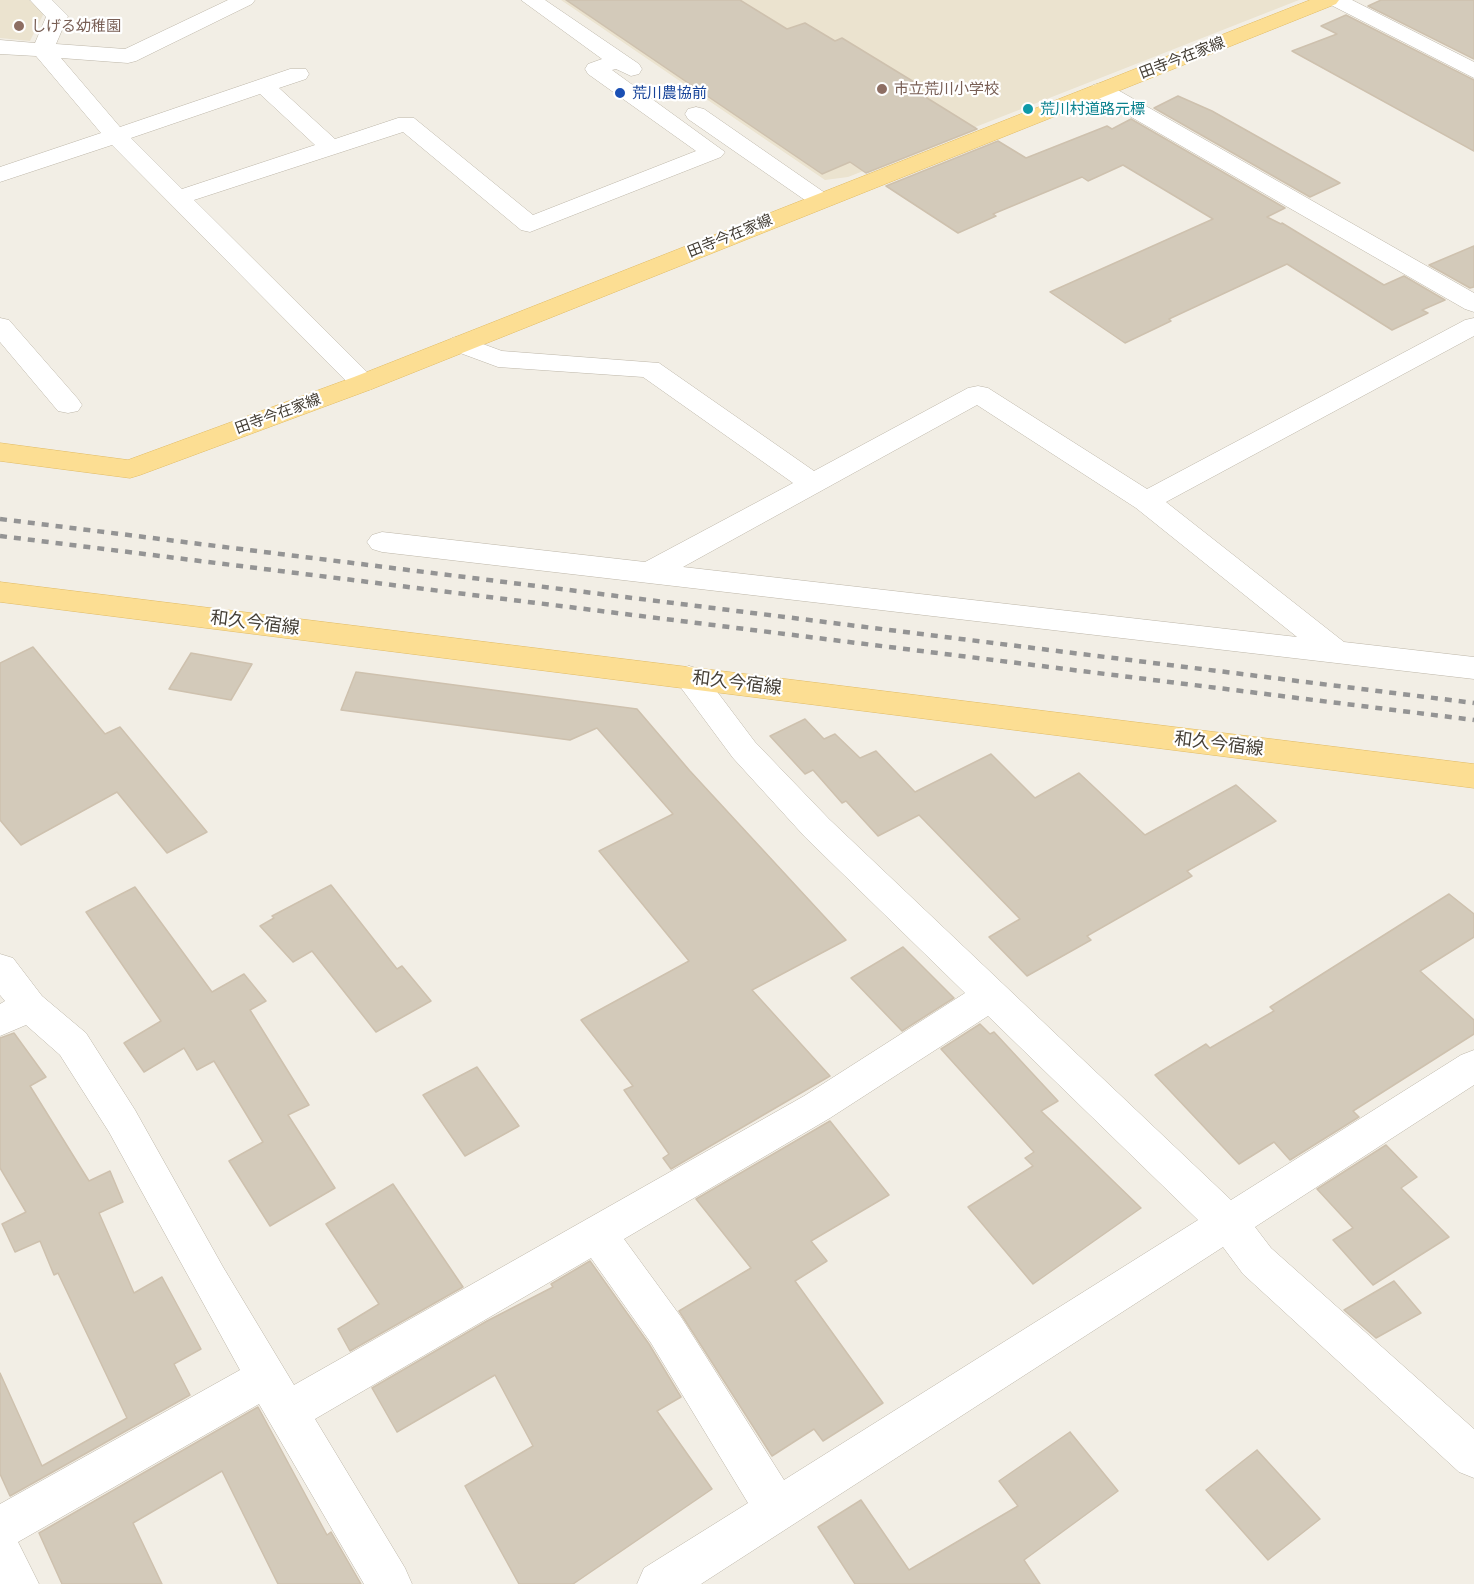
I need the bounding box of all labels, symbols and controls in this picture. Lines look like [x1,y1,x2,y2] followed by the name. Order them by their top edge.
[31,17,121,35] place label: しげる幼稚園
[12,19,26,33] marker: しげる幼稚園
[1137,33,1227,83] street label: 田寺今在家線
[894,80,999,98] place label: 市立荒川小学校
[875,82,889,96] marker: 市立荒川小学校
[632,84,707,102] place label: 荒川農協前
[613,86,627,100] marker: 荒川農協前
[1040,100,1145,118] place label: 荒川村道路元標
[1021,102,1035,116] marker: 荒川村道路元標
[685,211,775,261] street label: 田寺今在家線
[233,390,323,438] street label: 田寺今在家線
[209,607,301,639] street label: 和久今宿線
[691,667,783,699] street label: 和久今宿線
[1173,728,1265,760] street label: 和久今宿線

